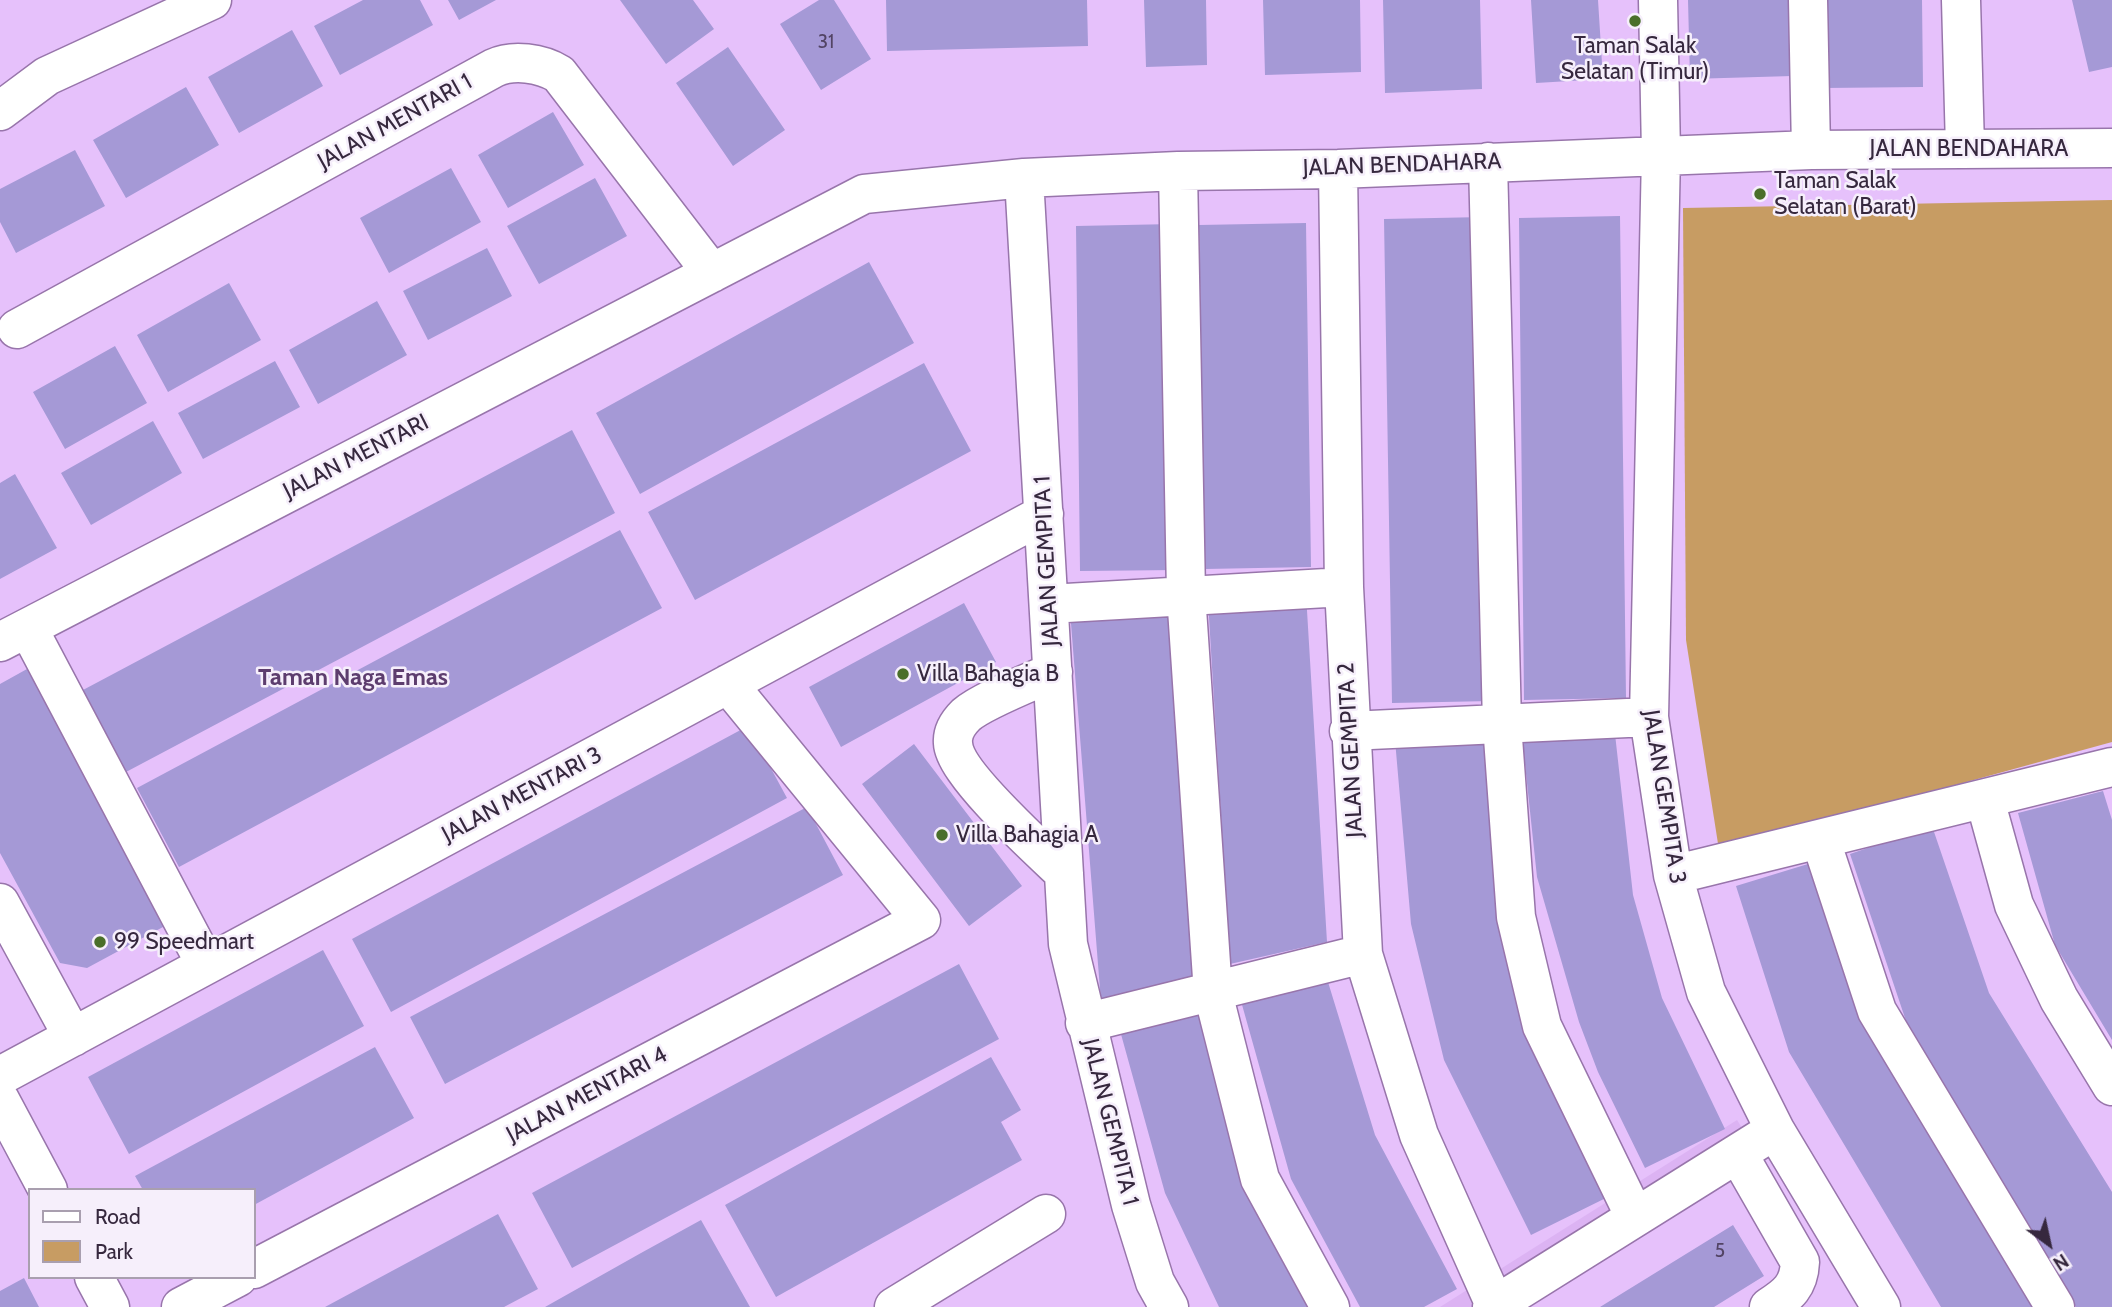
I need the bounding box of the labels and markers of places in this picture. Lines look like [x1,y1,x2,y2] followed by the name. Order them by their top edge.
[1627,13,1643,29] marker: Taman Salak Selatan (Timur)
[1561,32,1709,86] place label: Taman Salak Selatan (Timur)
[1774,167,1917,221] place label: Taman Salak Selatan (Barat)
[1752,186,1768,202] marker: Taman Salak Selatan (Barat)
[917,660,1059,688] place label: Villa Bahagia B
[895,666,911,682] marker: Villa Bahagia B
[956,821,1098,849] place label: Villa Bahagia A
[934,827,950,843] marker: Villa Bahagia A
[114,928,254,956] place label: 99 Speedmart
[92,934,108,950] marker: 99 Speedmart

